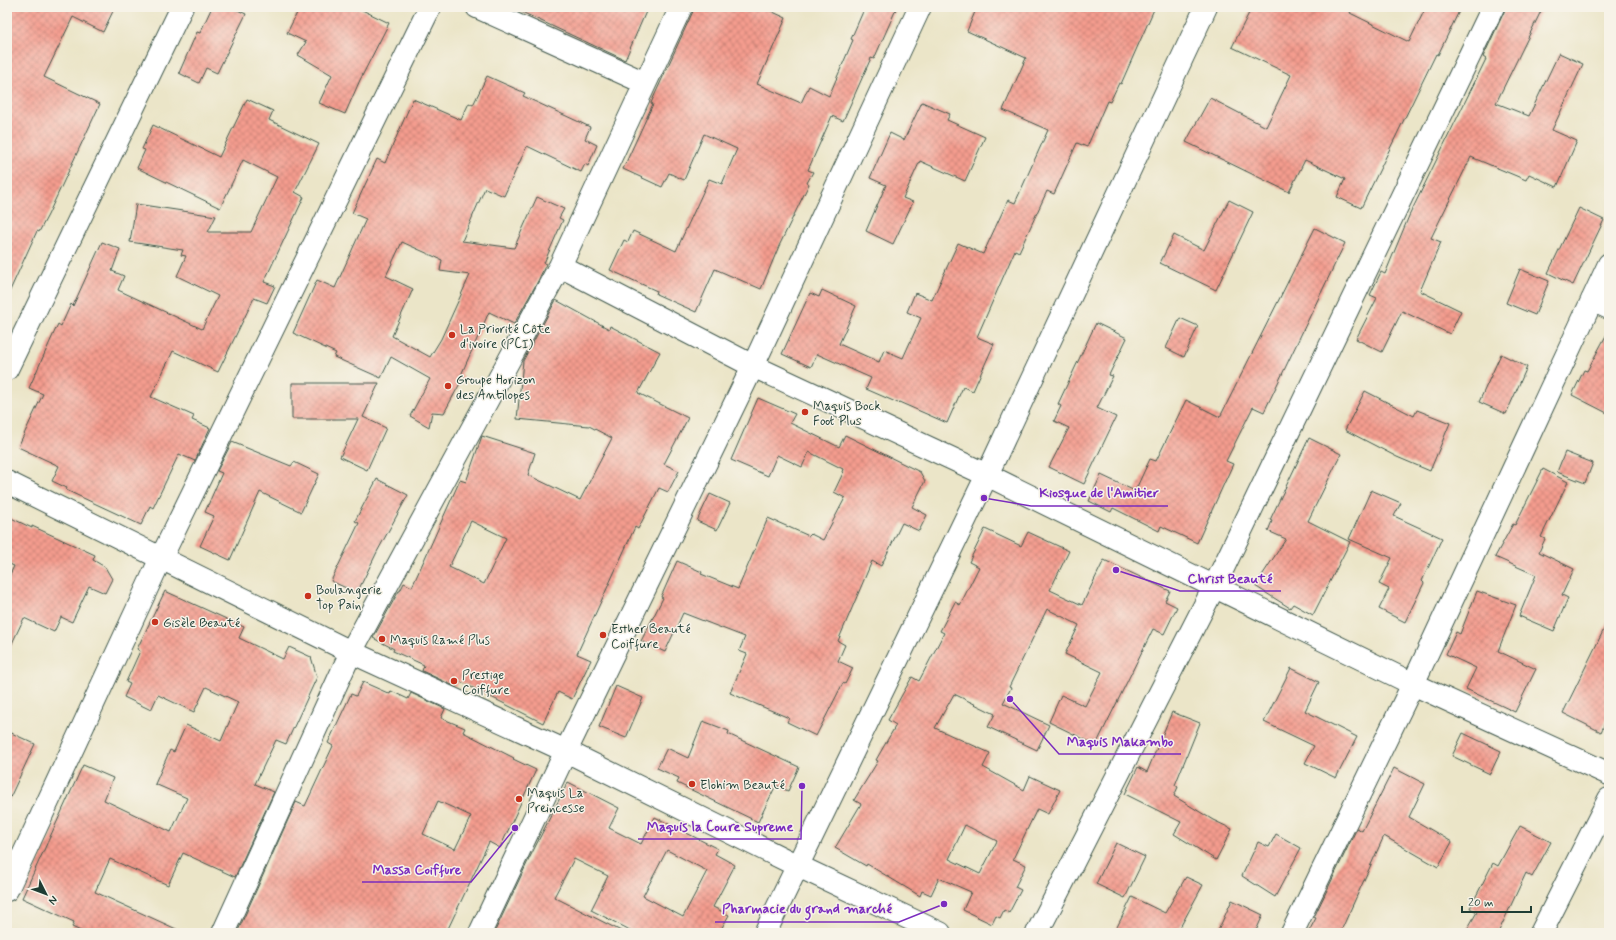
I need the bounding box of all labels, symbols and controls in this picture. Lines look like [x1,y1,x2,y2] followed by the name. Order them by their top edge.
[460,321,551,353] place label: La Priorité Côte d'ivoire (PCI)
[447,330,457,340] marker: La Priorité Côte d'ivoire (PCI)
[456,372,536,404] place label: Groupe Horizon des Antilopes
[443,381,453,391] marker: Groupe Horizon des Antilopes
[813,398,881,430] place label: Maquis Bock Foot Plus
[800,407,810,417] marker: Maquis Bock Foot Plus
[1031,480,1168,506] callout: Kiosque de l'Amitier
[1039,484,1159,502] text: Kiosque de l'Amitier
[1180,565,1281,591] callout: Christ Beauté
[1187,570,1273,588] text: Christ Beauté
[316,582,382,614] place label: Boulangerie Top Pain
[303,591,313,601] marker: Boulangerie Top Pain
[163,615,240,632] place label: Gisèle Beauté
[150,617,160,627] marker: Gisèle Beauté
[611,621,691,653] place label: Esther Beauté Coiffure
[598,630,608,640] marker: Esther Beauté Coiffure
[390,632,490,649] place label: Maquis Ramé Plus
[377,634,387,644] marker: Maquis Ramé Plus
[462,667,510,699] place label: Prestige Coiffure
[449,676,459,686] marker: Prestige Coiffure
[1059,728,1181,754] callout: Maquis Makambo
[1067,733,1174,751] text: Maquis Makambo
[700,777,785,794] place label: Elohim Beauté
[687,779,697,789] marker: Elohim Beauté
[527,785,585,817] place label: Maquis La Preincesse
[514,794,524,804] marker: Maquis La Preincesse
[638,813,801,839] callout: Maquis la Coure Supreme
[647,818,793,836] text: Maquis la Coure Supreme
[362,856,471,882] callout: Massa Coiffure
[373,861,462,879] text: Massa Coiffure
[26,874,66,914] north arrow
[1462,888,1531,914] scale bar
[45,893,60,907] text: N
[1468,895,1494,911] text: 20 m
[715,896,899,922] callout: Pharmacie du grand marché
[722,900,893,921] text: Pharmacie du grand marché

